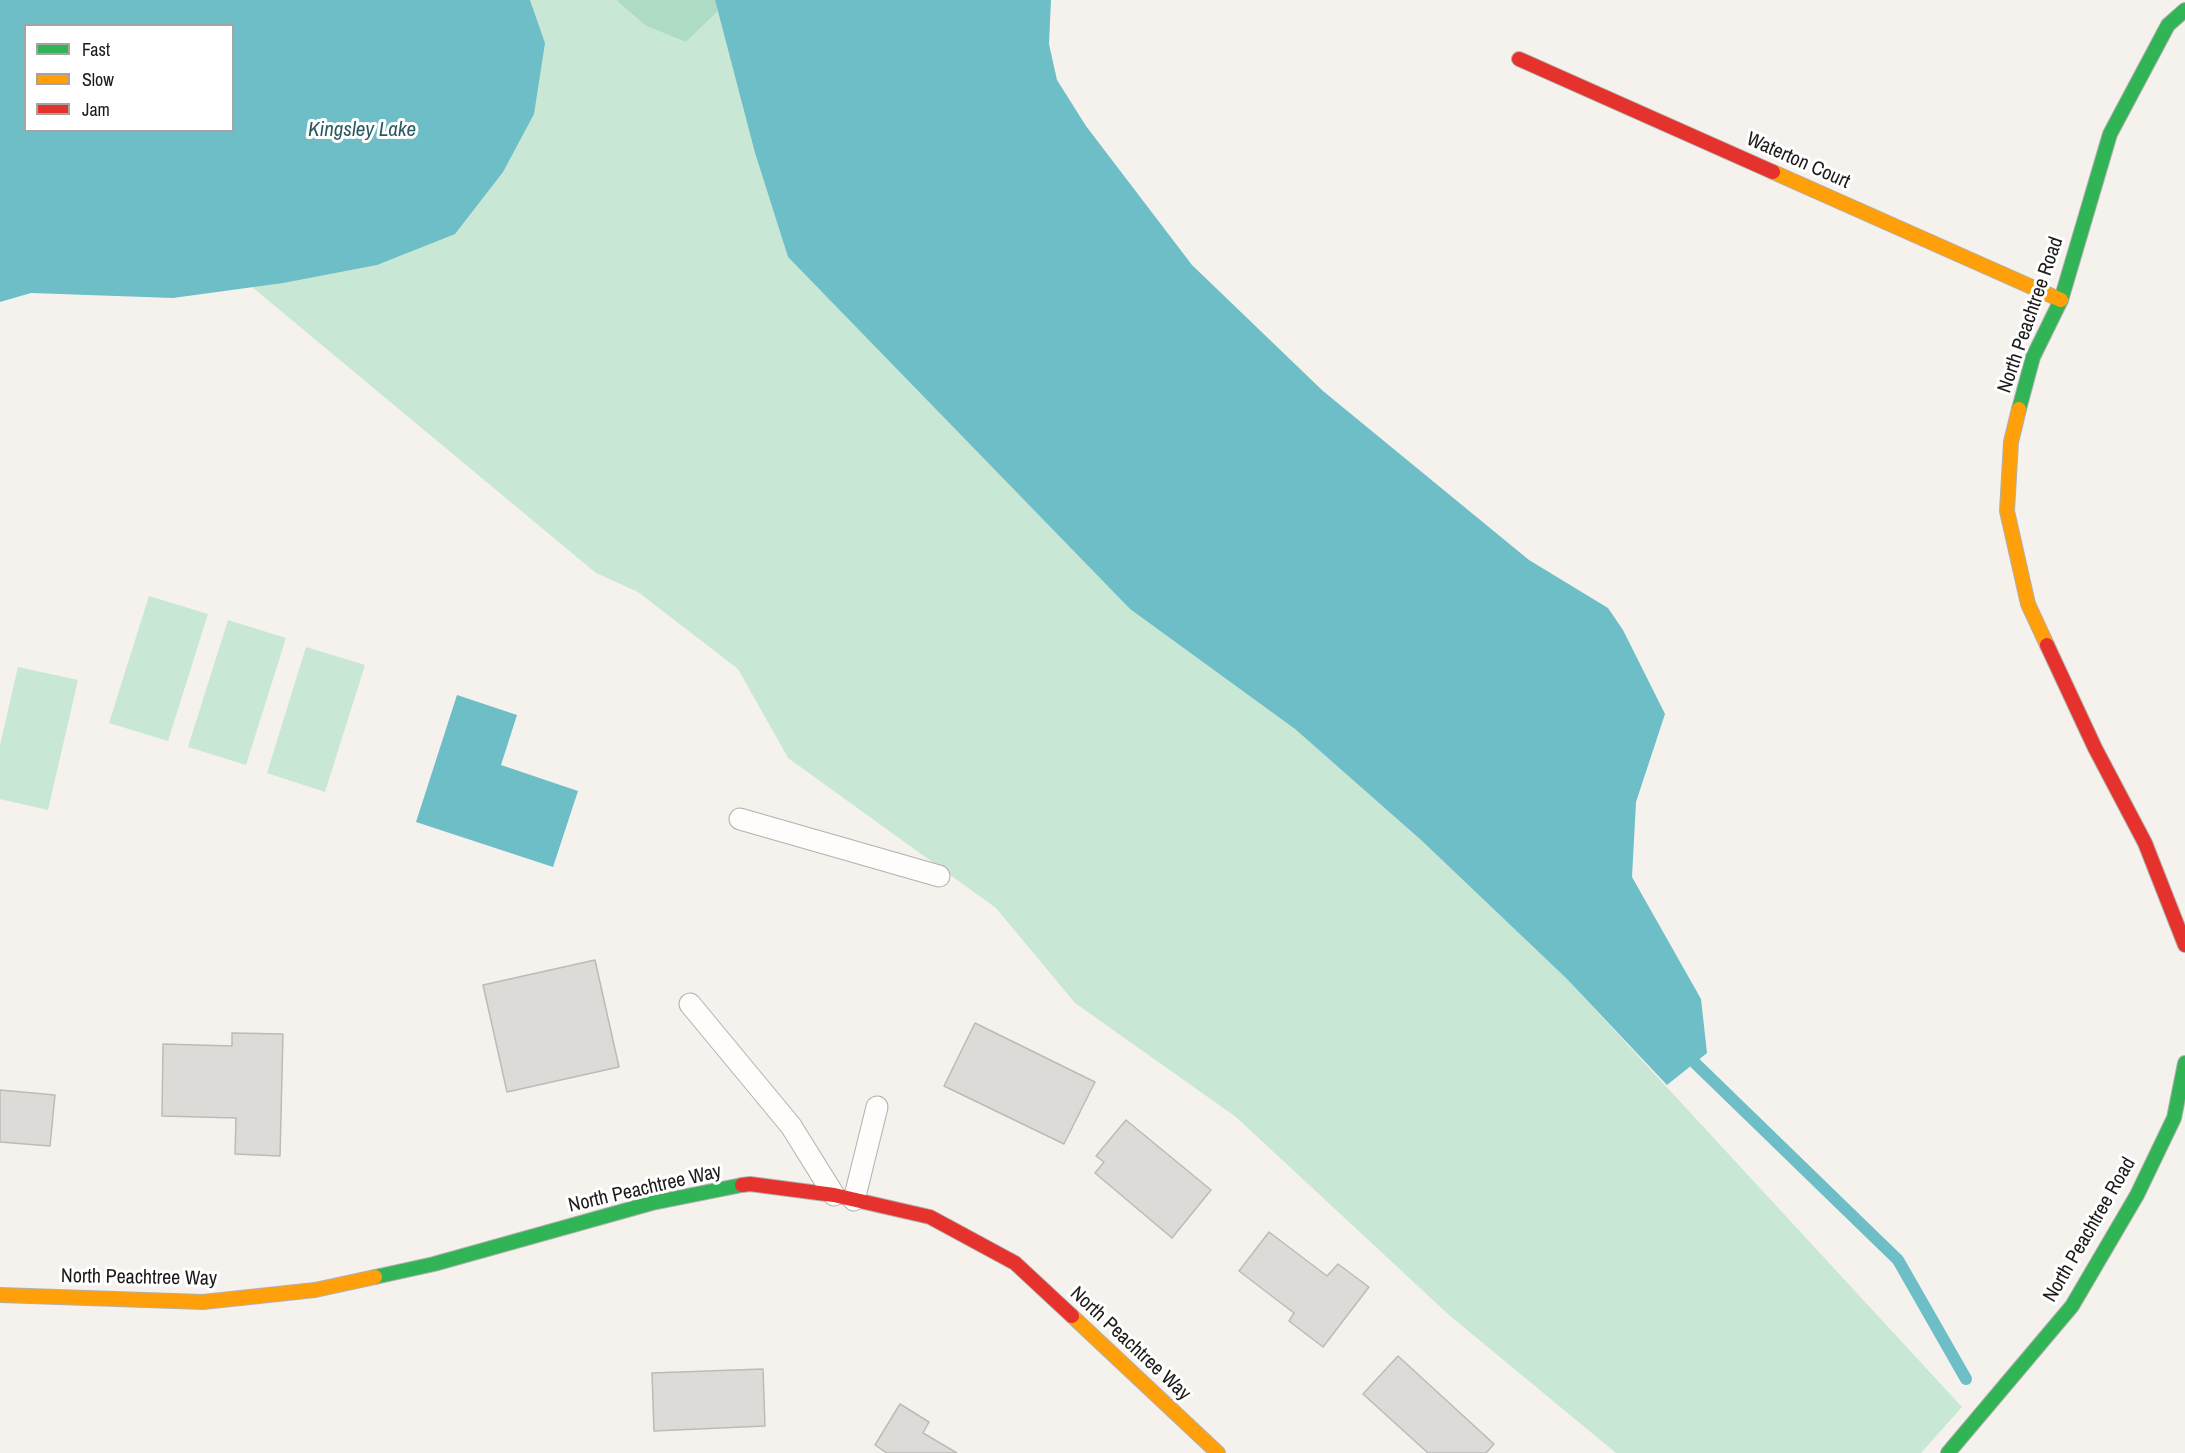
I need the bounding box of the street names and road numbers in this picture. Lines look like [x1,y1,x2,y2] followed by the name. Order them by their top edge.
[1743,128,1853,194] street label: Waterton Court
[1993,234,2069,396] street label: North Peachtree Road
[2039,1153,2141,1307] street label: North Peachtree Road
[566,1160,724,1218] street label: North Peachtree Way
[61,1265,217,1291] street label: North Peachtree Way
[1065,1282,1195,1406] street label: North Peachtree Way

